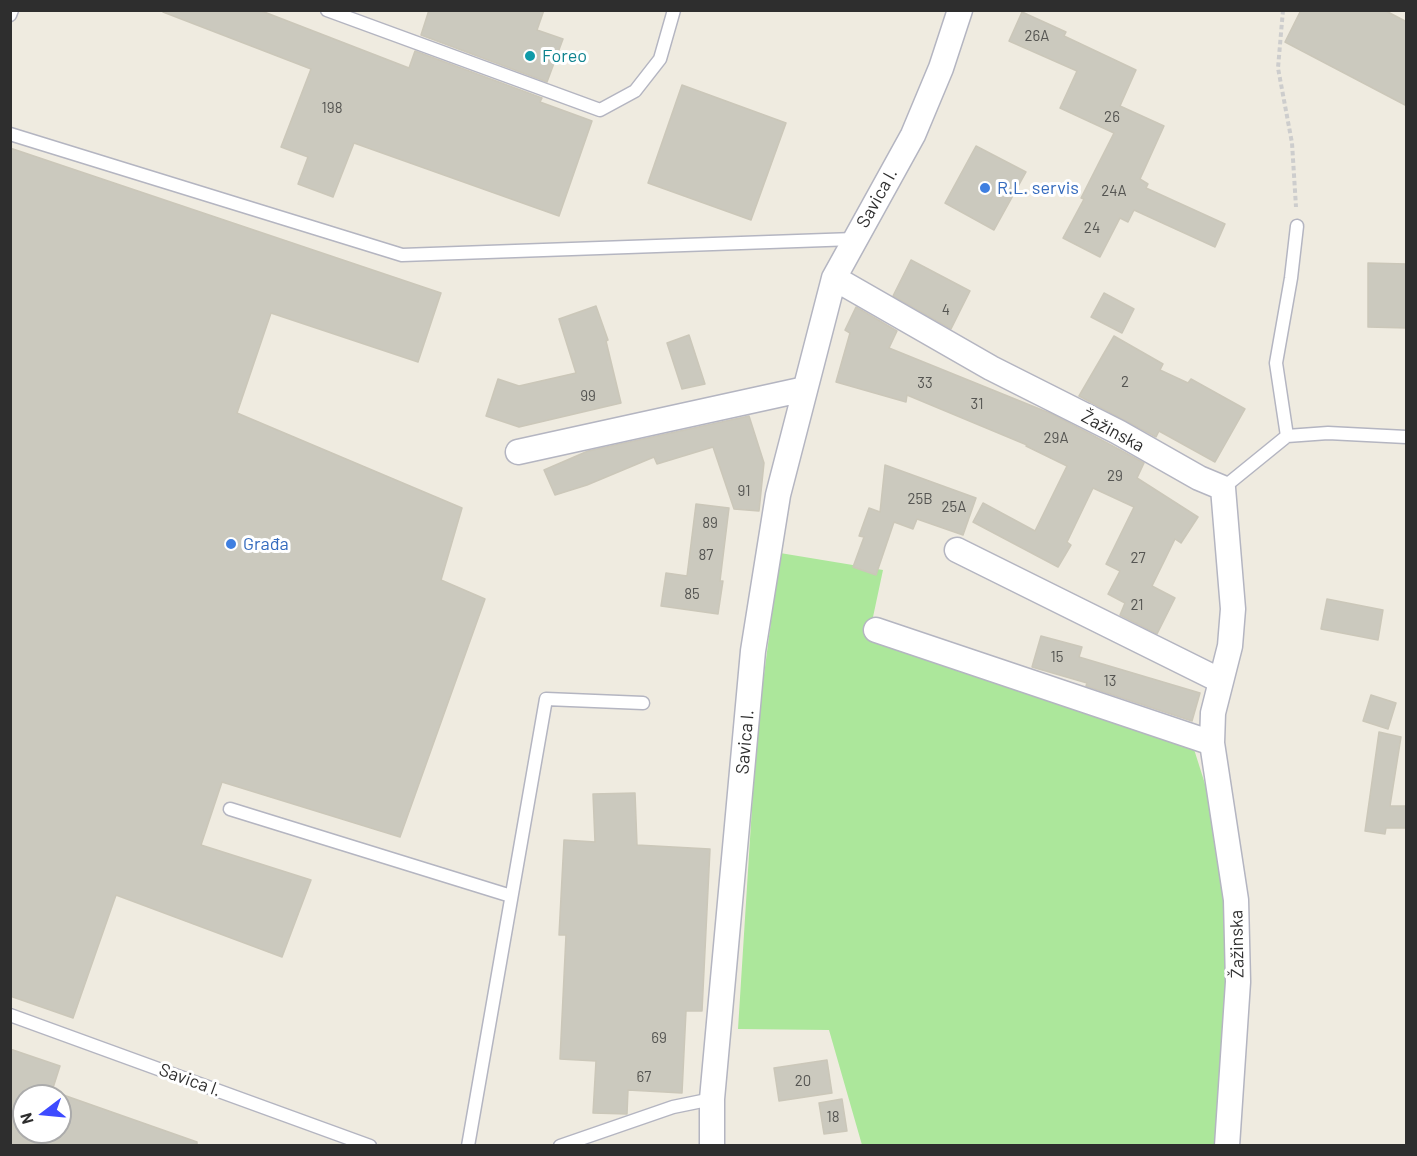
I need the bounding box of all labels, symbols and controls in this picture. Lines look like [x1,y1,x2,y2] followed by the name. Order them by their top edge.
[1025,27,1049,45] house number: 26A
[542,45,587,67] place label: Foreo
[523,49,537,63] marker: Foreo
[322,99,342,117] house number: 198
[1104,108,1120,126] house number: 26
[852,165,902,231] street label: Savica I.
[997,177,1079,199] place label: R.L. servis
[978,181,992,195] marker: R.L. servis
[1101,182,1127,200] house number: 24A
[1084,219,1100,237] house number: 24
[942,301,950,319] house number: 4
[1121,373,1129,391] house number: 2
[917,374,933,392] house number: 33
[580,387,596,405] house number: 99
[971,395,983,413] house number: 31
[1078,405,1148,457] street label: Žažinska
[1044,429,1068,447] house number: 29A
[1107,467,1123,485] house number: 29
[738,482,750,500] house number: 91
[907,490,933,508] house number: 25B
[942,498,966,516] house number: 25A
[702,514,718,532] house number: 89
[243,533,289,555] place label: Građa
[224,537,238,551] marker: Građa
[699,546,713,564] house number: 87
[1130,549,1146,567] house number: 27
[684,585,700,603] house number: 85
[1130,596,1144,614] house number: 21
[1051,648,1063,666] house number: 15
[1104,672,1116,690] house number: 13
[731,709,759,775] street label: Savica I.
[1226,910,1248,978] street label: Žažinska
[651,1029,667,1047] house number: 69
[156,1059,224,1101] street label: Savica I.
[637,1068,651,1086] house number: 67
[795,1072,811,1090] house number: 20
[12,1084,72,1144] north arrow
[826,1108,840,1126] house number: 18
[16,1111,37,1126] text: N

